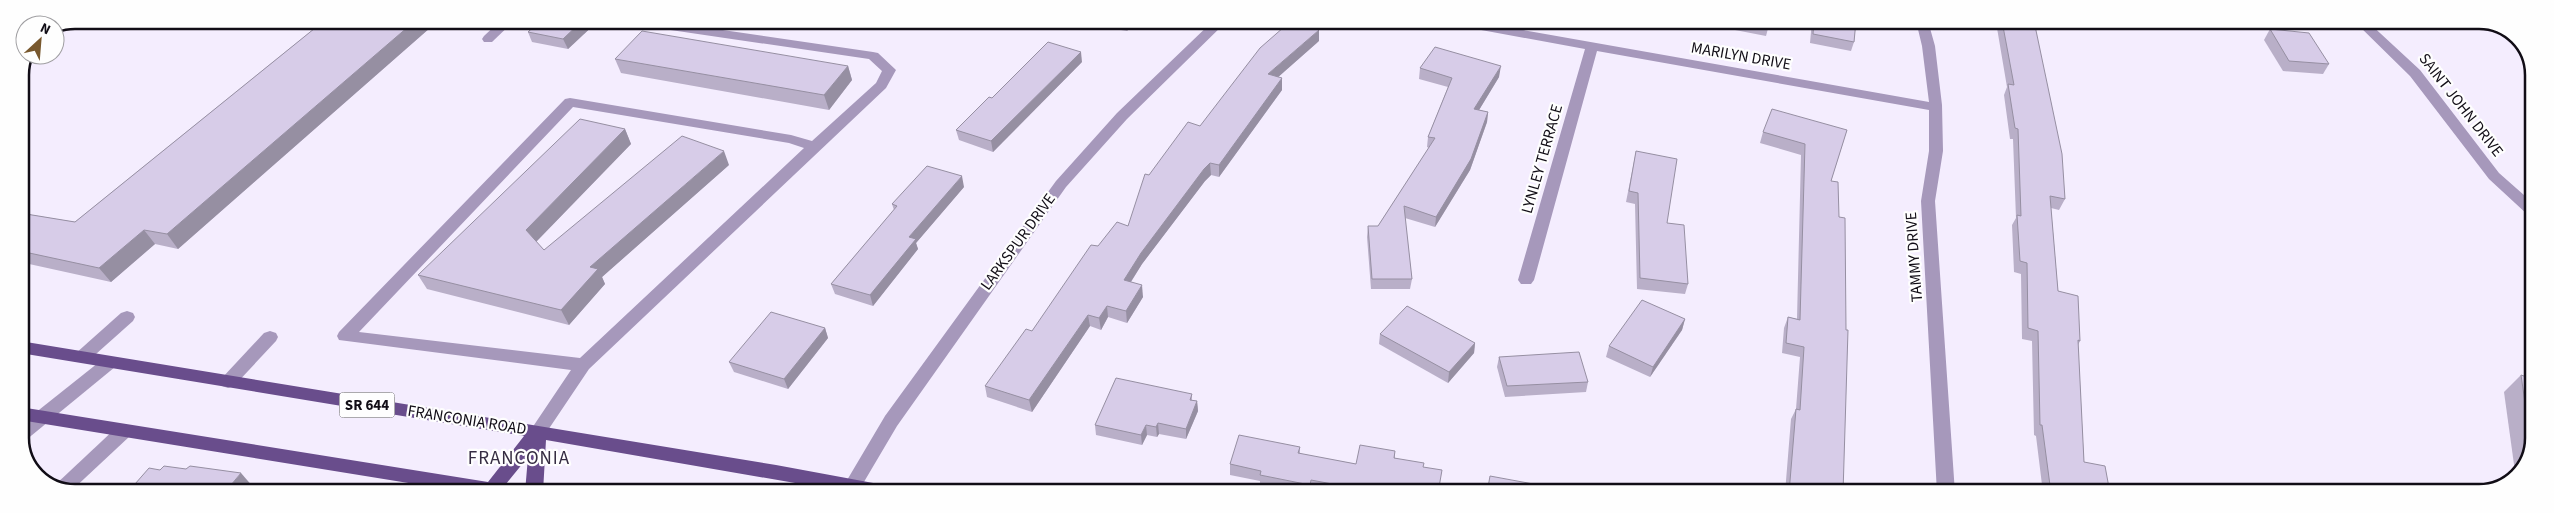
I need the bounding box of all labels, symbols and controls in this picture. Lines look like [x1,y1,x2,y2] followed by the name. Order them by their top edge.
[15,15,65,65] north arrow
[37,18,54,40] text: N
[1689,36,1793,76] street label: MARILYN DRIVE
[2414,49,2508,161] street label: SAINT JOHN DRIVE
[1516,102,1568,216] street label: LYNLEY TERRACE
[975,189,1061,295] street label: LARKSPUR DRIVE
[1900,211,1928,303] street label: TAMMY DRIVE
[340,392,394,418] road number: SR 644
[406,400,528,440] street label: FRANCONIA ROAD
[468,445,570,472] district label: FRANCONIA

